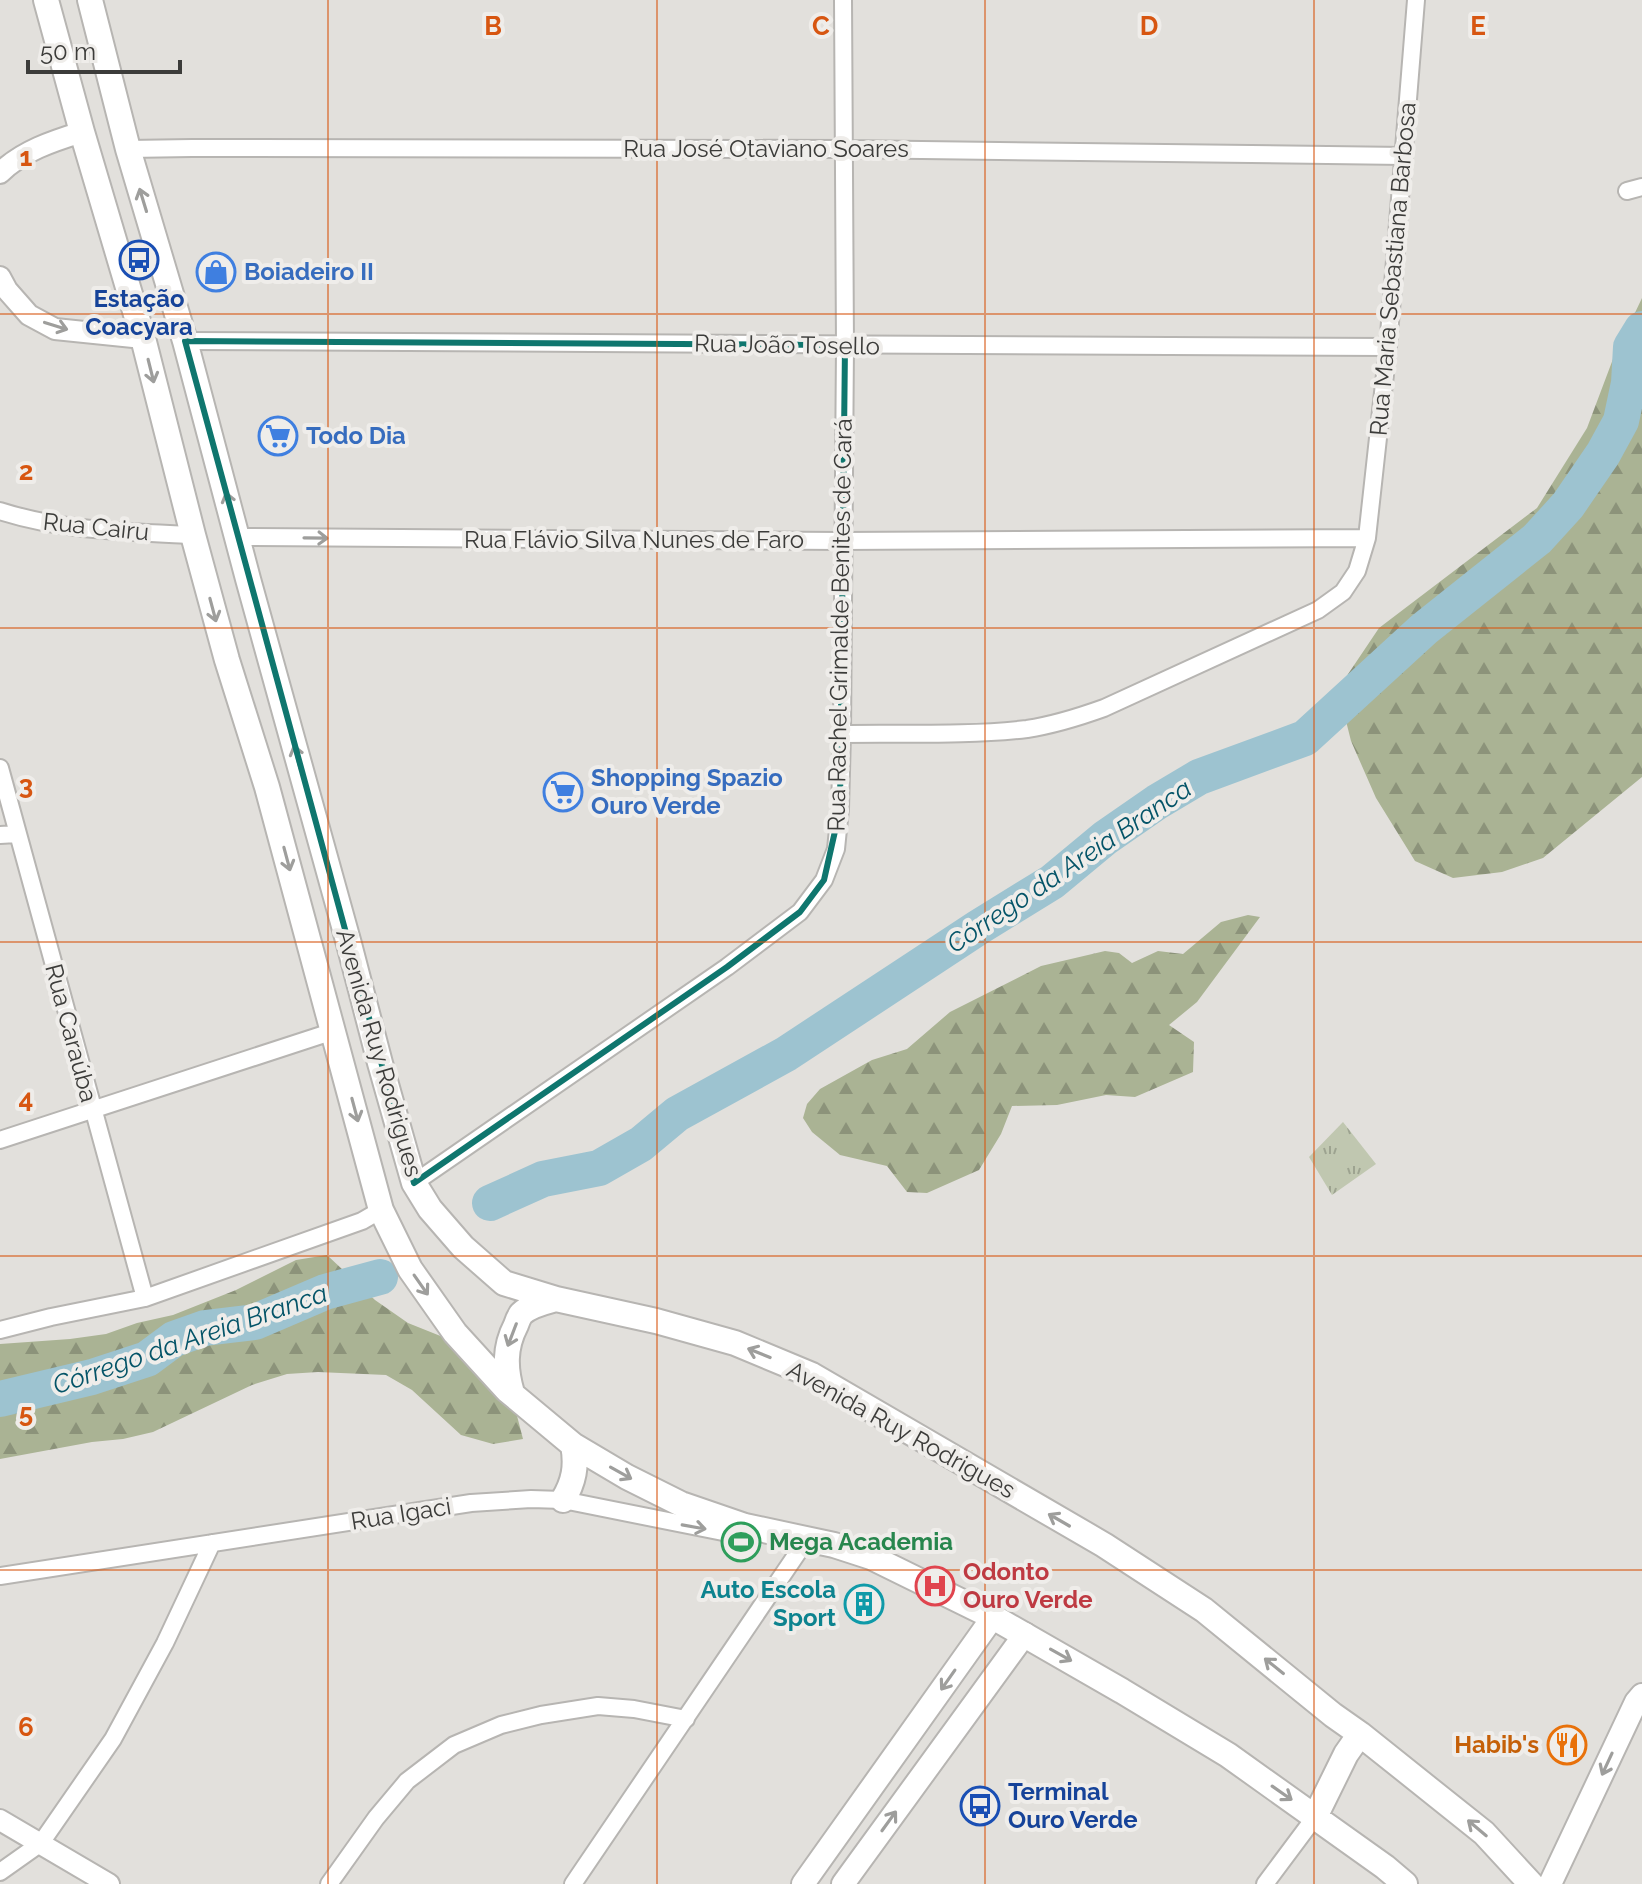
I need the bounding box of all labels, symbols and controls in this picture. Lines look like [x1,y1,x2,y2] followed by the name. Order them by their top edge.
[484,11,502,41] text: B
[812,11,830,41] text: C
[1140,11,1158,41] text: D
[1470,11,1486,41] text: E
[28,24,180,74] scale bar
[40,37,96,66] text: 50 m
[1363,101,1422,437] street label: Rua Maria Sebastiana Barbosa
[623,134,909,163] street label: Rua José Otaviano Soares
[20,142,33,172] text: 1
[135,187,150,213] one-way arrow
[118,239,160,281] bus stop icon: Estação Coacyara
[195,251,237,293] shop icon: Boiadeiro II
[244,257,374,286] place label: Boiadeiro II
[85,284,193,341] place label: Estação Coacyara
[43,320,68,334] one-way arrow
[694,328,880,361] street label: Rua João Tosello
[145,358,160,384] one-way arrow
[257,415,299,457] supermarket icon: Todo Dia
[821,418,858,832] street label: Rua Rachel Grimalde Benites de Cará
[306,421,406,450] place label: Todo Dia
[19,456,33,486] text: 2
[220,491,235,517] one-way arrow
[42,507,150,546] street label: Rua Cairu
[464,525,804,554] street label: Rua Flávio Silva Nunes de Faro
[302,530,329,546] one-way arrow
[207,596,222,622] one-way arrow
[289,744,304,770] one-way arrow
[591,763,783,820] place label: Shopping Spazio Ouro Verde
[19,770,33,800] text: 3
[542,771,584,813] supermarket icon: Shopping Spazio Ouro Verde
[941,773,1197,959] water label: Córrego da Areia Branca
[280,846,295,872] one-way arrow
[330,926,429,1180] street label: Avenida Ruy Rodrigues
[39,960,104,1105] street label: Rua Caraúba
[19,1084,33,1114] text: 4
[348,1097,363,1123] one-way arrow
[413,1274,429,1296] one-way arrow
[49,1278,331,1400] water label: Córrego da Areia Branca
[504,1322,518,1347] one-way arrow
[747,1345,772,1360] one-way arrow
[782,1355,1020,1504] street label: Avenida Ruy Rodrigues
[19,1398,33,1428] text: 5
[608,1466,632,1481] one-way arrow
[349,1491,453,1536] street label: Rua Igaci
[1048,1512,1071,1528] one-way arrow
[681,1520,706,1535] one-way arrow
[720,1521,762,1563] sports icon: Mega Academia
[769,1527,953,1556] place label: Mega Academia
[963,1557,1093,1614] place label: Odonto Ouro Verde
[914,1565,956,1607] hospital icon: Odonto Ouro Verde
[700,1575,836,1632] place label: Auto Escola Sport
[843,1583,885,1625] building icon: Auto Escola Sport
[1049,1647,1072,1663] one-way arrow
[1264,1657,1284,1675] one-way arrow
[940,1669,956,1691] one-way arrow
[18,1712,34,1742] text: 6
[1546,1724,1588,1766] restaurant icon: Habib's
[1454,1730,1539,1759] place label: Habib's
[1599,1752,1614,1776] one-way arrow
[1008,1777,1138,1834] place label: Terminal Ouro Verde
[959,1785,1001,1827] bus stop icon: Terminal Ouro Verde
[1270,1785,1292,1801] one-way arrow
[880,1811,897,1832] one-way arrow
[1467,1819,1488,1837] one-way arrow

